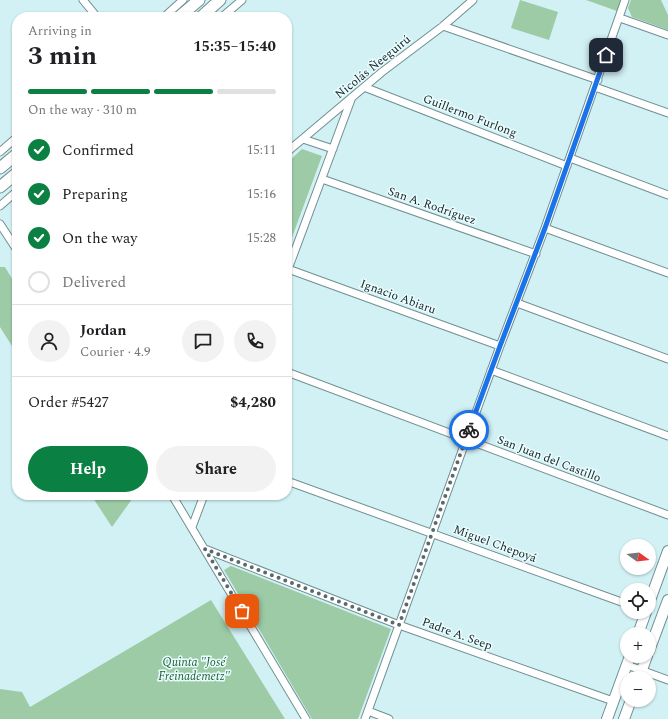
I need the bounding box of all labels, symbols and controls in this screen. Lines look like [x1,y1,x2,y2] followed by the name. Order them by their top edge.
[28,21,92,41] text: Arriving in
[331,30,415,104] street label: Nicolás Ñeeguirú
[193,35,276,58] text: 15:35–15:40
[28,36,97,76] text: 3 min
[589,38,623,72] pin
[595,44,617,66] icon: home
[420,89,520,143] street label: Guillermo Furlong
[28,100,137,120] text: On the way · 310 m
[28,139,50,161] icon: check
[62,139,134,162] text: Confirmed
[247,140,276,160] text: 15:11
[385,182,479,230] street label: San A. Rodríguez
[28,183,50,205] icon: check
[62,183,128,206] text: Preparing
[247,184,276,204] text: 15:16
[28,227,50,249] icon: check
[62,227,137,250] text: On the way
[247,228,276,248] text: 15:28
[62,271,126,294] text: Delivered
[357,274,439,320] street label: Ignacio Abiaru
[80,319,127,342] text: Jordan
[28,320,70,362] button: person
[182,320,224,362] button: chat
[234,320,276,362] button: phone
[80,342,150,362] text: Courier · 4.9
[28,391,109,414] text: Order #5427
[230,391,276,414] text: $4,280
[449,410,489,450] courier
[458,419,480,441] icon: bike
[494,430,604,488] street label: San Juan del Castillo
[28,446,148,492] button: Help
[156,446,276,492] button: Share
[451,520,539,568] street label: Miguel Chepoyá
[620,539,656,575] north arrow
[620,539,656,707] map controls
[620,583,656,619] button: locate
[225,594,259,628] pin
[231,600,253,622] icon: bag
[419,612,495,656] street label: Padre A. Seep
[620,627,656,663] button: +
[158,653,230,686] park label: Quinta "José Freinademetz"
[620,671,656,707] button: −

